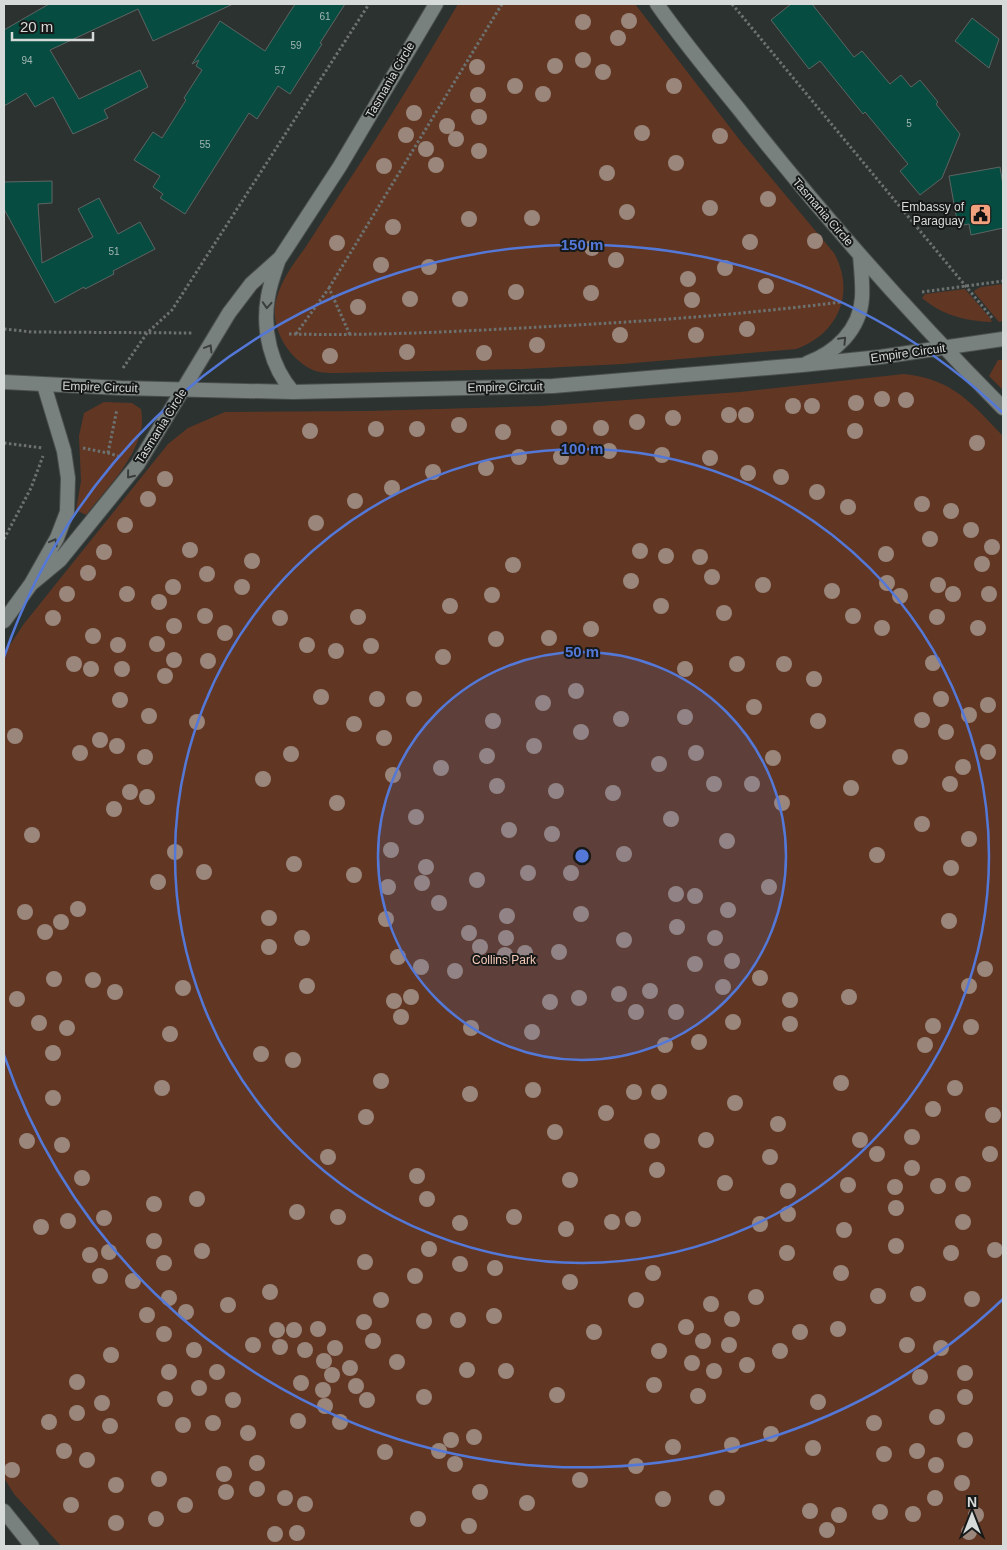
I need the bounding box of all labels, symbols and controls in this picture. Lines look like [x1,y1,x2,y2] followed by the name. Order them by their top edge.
[12,10,94,42] scale bar
[319,11,331,22] house number: 61
[20,18,53,35] text: 20 m
[363,39,418,120] street label: Tasmania Circle
[290,40,302,51] house number: 59
[21,55,33,66] house number: 94
[274,65,286,76] house number: 57
[906,118,912,129] house number: 5
[199,139,211,150] house number: 55
[790,175,856,249] street label: Tasmania Circle
[901,200,965,228] place label: Embassy of Paraguay
[968,202,992,226] public building icon: Embassy of Paraguay
[561,236,603,253] text: 150 m
[108,246,120,257] house number: 51
[262,301,273,309] one-way arrow
[837,337,846,346] one-way arrow
[870,341,947,365] street label: Empire Circuit
[203,344,213,353] one-way arrow
[62,379,139,395] street label: Empire Circuit
[467,379,543,395] street label: Empire Circuit
[132,386,190,466] street label: Tasmania Circle
[561,440,603,457] text: 100 m
[127,469,135,478] one-way arrow
[48,538,58,547] one-way arrow
[565,643,599,660] text: 50 m
[573,847,591,865] centre of rings
[472,953,537,967] park label: Collins Park
[947,1490,997,1540] north arrow
[967,1494,977,1510] text: N

